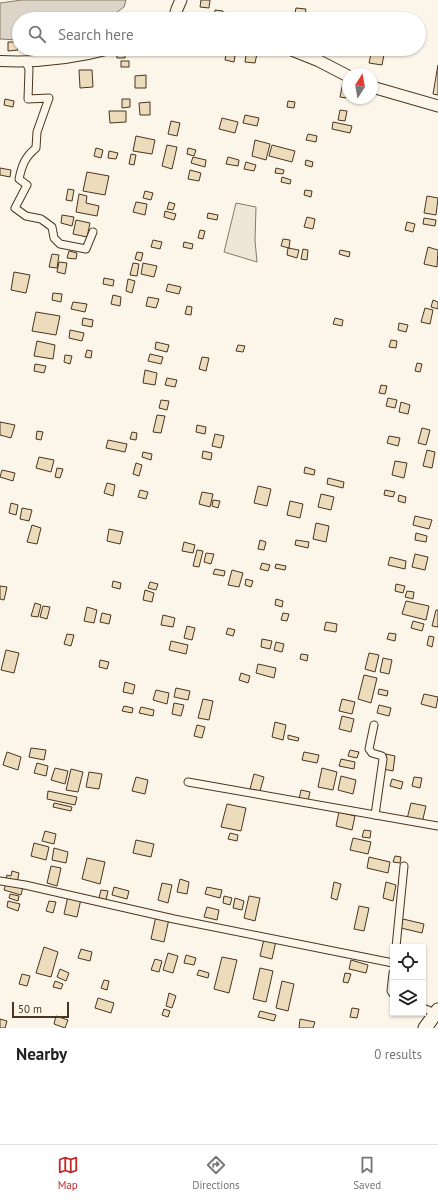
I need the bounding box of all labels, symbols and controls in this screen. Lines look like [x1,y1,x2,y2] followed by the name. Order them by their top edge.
[12,12,426,56] search box
[26,23,48,45] icon: search
[58,25,134,44] text: Search here
[342,68,378,104] north arrow
[390,944,426,1016] map controls
[390,944,426,980] button: locate
[390,980,426,1016] button: layers
[12,1000,69,1019] scale bar
[18,1002,42,1016] text: 50 m
[16,1043,67,1065] text: Nearby
[374,1046,422,1063] text: 0 results
[57,1154,79,1192] tab: Map
[192,1154,240,1192] tab: Directions
[353,1154,381,1192] tab: Saved

